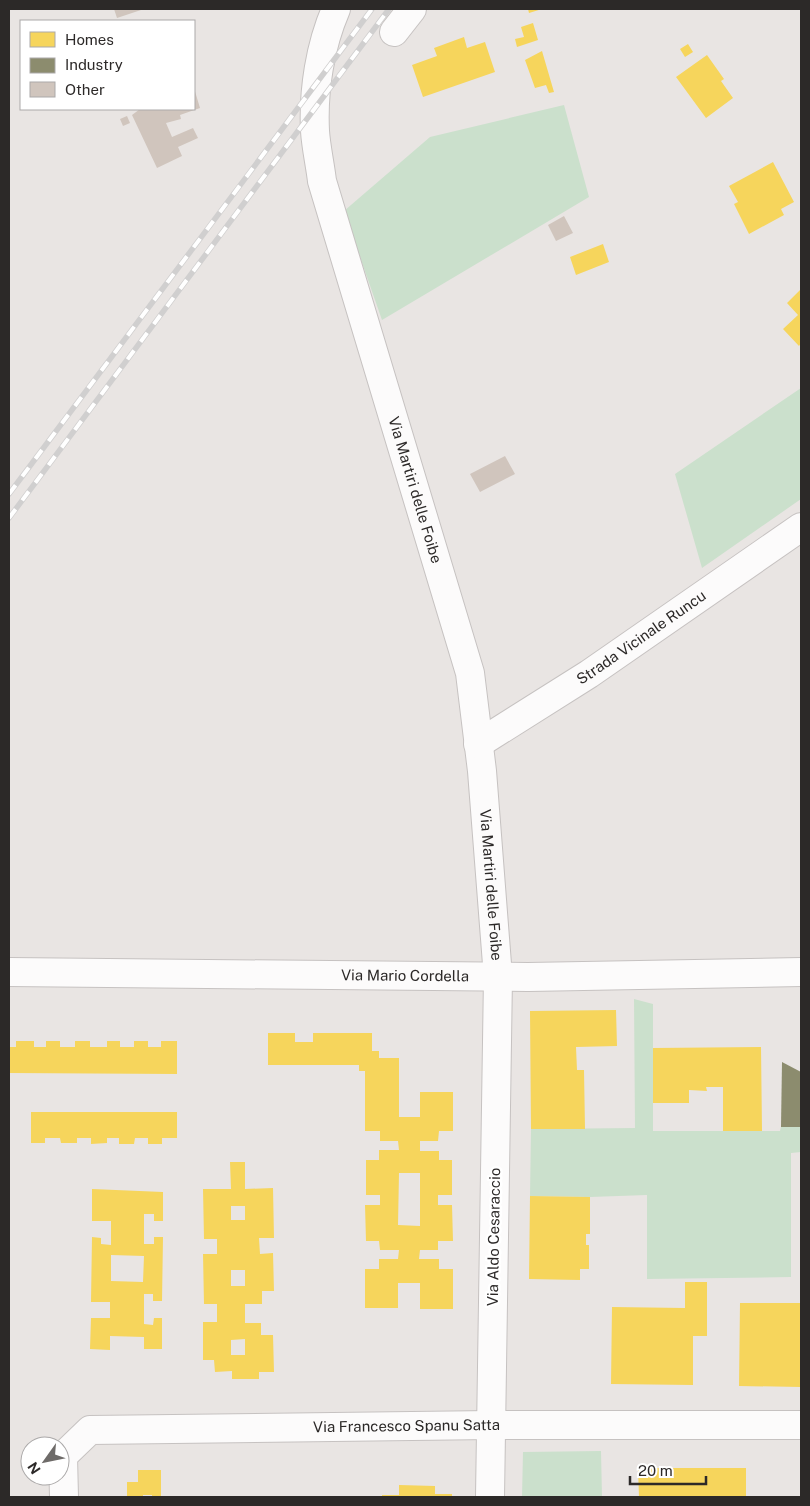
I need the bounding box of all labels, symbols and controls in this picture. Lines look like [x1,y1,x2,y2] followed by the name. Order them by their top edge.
[20,20,195,110] legend
[65,31,114,48] text: Homes
[65,56,123,73] text: Industry
[65,81,105,98] text: Other
[385,415,445,565] street label: Via Martiri delle Foibe
[573,587,709,688] street label: Strada Vicinale Runcu
[477,808,506,961] street label: Via Martiri delle Foibe
[341,966,469,984] street label: Via Mario Cordella
[484,1168,503,1306] street label: Via Aldo Cesaraccio
[313,1416,500,1435] street label: Via Francesco Spanu Satta
[20,1436,70,1486] north arrow
[630,1454,706,1486] scale bar
[24,1459,44,1477] text: N
[638,1462,673,1479] text: 20 m

